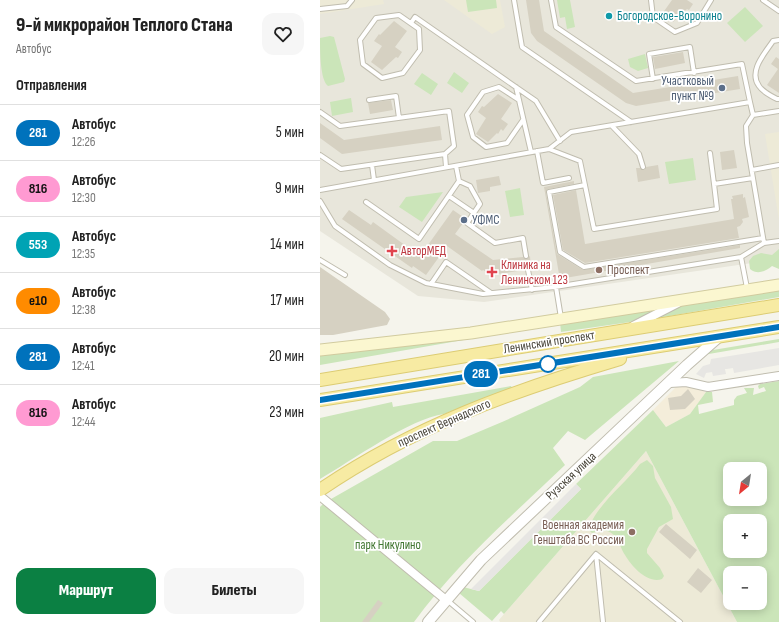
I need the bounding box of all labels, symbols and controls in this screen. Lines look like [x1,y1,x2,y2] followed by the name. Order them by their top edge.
[617,8,722,24] place label: Богородское-Воронино
[604,11,614,21] marker: Богородское-Воронино
[262,13,304,55] button: heart
[16,14,233,37] text: 9-й микрорайон Теплого Стана
[16,41,52,57] text: Автобус
[661,73,714,104] place label: Участковый пункт №9
[16,76,87,95] text: Отправления
[717,83,727,93] marker: Участковый пункт №9
[72,115,116,134] text: Автобус
[276,123,304,142] text: 5 мин
[29,124,47,141] text: 281
[72,134,96,150] text: 12:26
[72,171,116,190] text: Автобус
[275,179,304,198] text: 9 мин
[29,180,47,197] text: 816
[72,190,96,206] text: 12:30
[472,212,500,228] place label: УФМС
[459,215,469,225] marker: УФМС
[72,227,116,246] text: Автобус
[270,235,304,254] text: 14 мин
[29,236,47,253] text: 553
[400,243,447,259] place label: АвторМЕД
[386,245,398,257] marker: АвторМЕД
[72,246,95,262] text: 12:35
[501,257,568,288] place label: Клиника на Ленинском 123
[607,262,650,278] place label: Проспект
[594,265,604,275] marker: Проспект
[486,266,498,278] marker: Клиника на Ленинском 123
[72,283,116,302] text: Автобус
[271,291,304,310] text: 17 мин
[29,292,47,309] text: е10
[72,302,96,318] text: 12:38
[502,327,596,357] street label: Ленинский проспект
[72,339,116,358] text: Автобус
[269,347,304,366] text: 20 мин
[29,348,47,365] text: 281
[539,355,557,373] unlabelled marker
[72,358,95,374] text: 12:41
[458,361,504,387] line badge: 281
[472,365,490,382] text: 281
[72,395,116,414] text: Автобус
[395,395,493,451] street label: проспект Вернадского
[269,403,304,422] text: 23 мин
[29,404,47,421] text: 816
[72,414,95,430] text: 12:44
[542,449,600,503] street label: Рузская улица
[723,462,767,506] north arrow
[723,462,767,610] map controls
[723,514,767,558] button: +
[534,517,624,548] place label: Военная академия Генштаба ВС России
[627,527,637,537] marker: Военная академия Генштаба ВС России
[355,537,421,553] park label: парк Никулино
[723,566,767,610] button: −
[16,568,156,614] button: Маршрут
[164,568,304,614] button: Билеты

